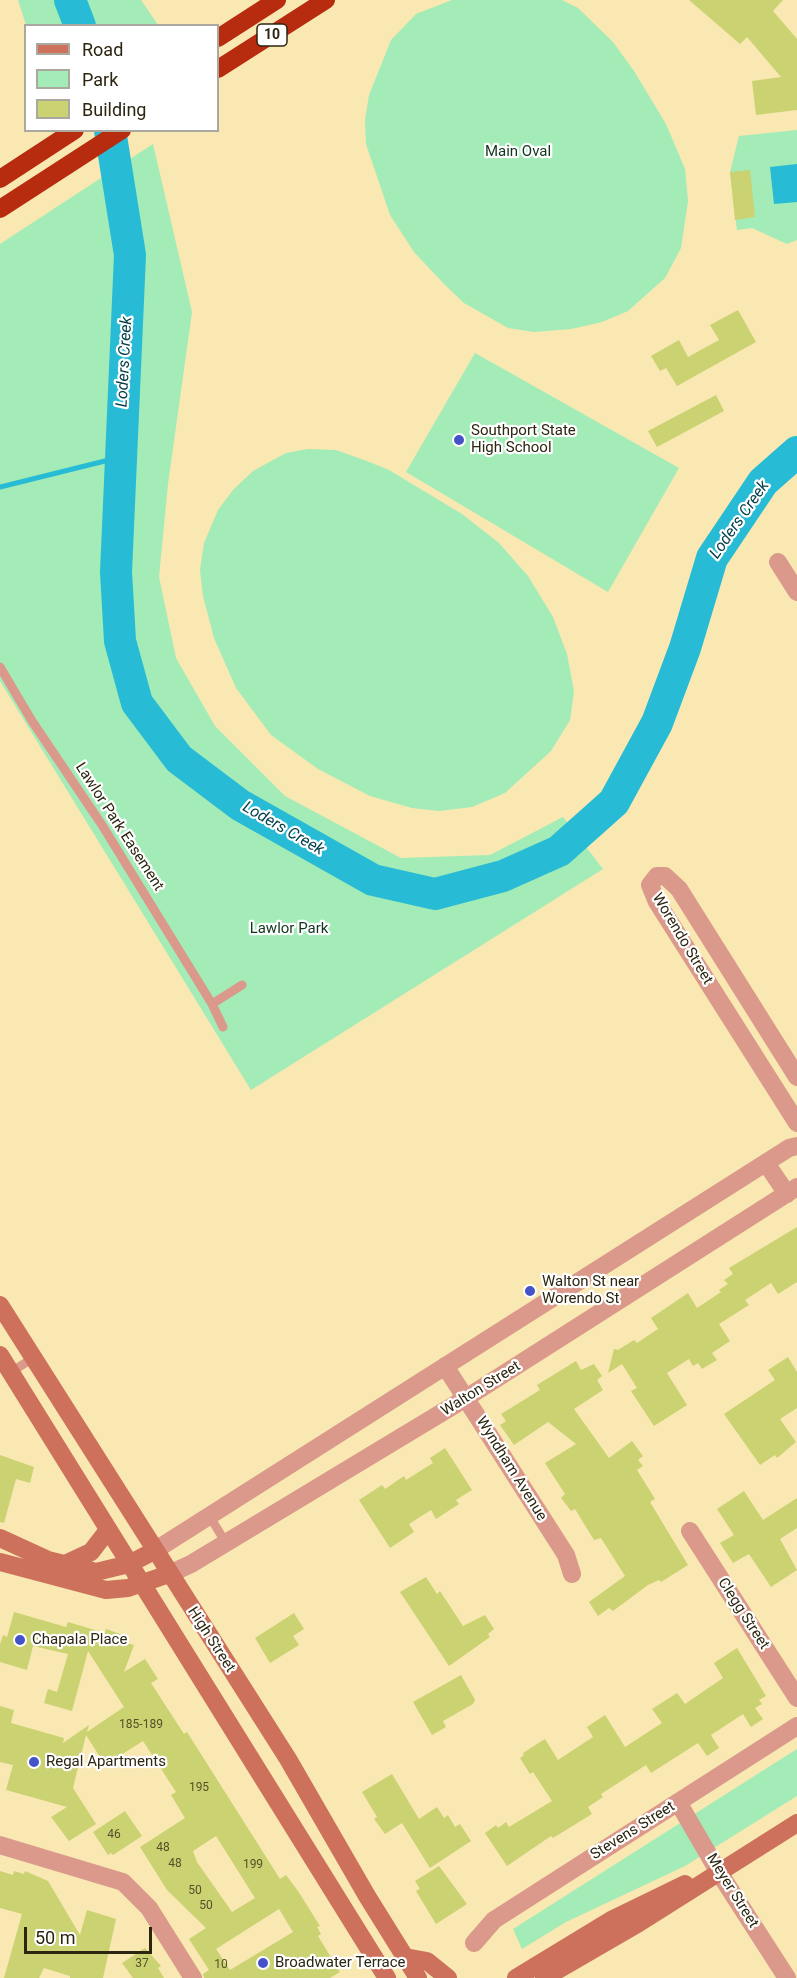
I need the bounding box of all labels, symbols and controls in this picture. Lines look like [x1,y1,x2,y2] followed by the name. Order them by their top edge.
[24,24,219,132] legend
[257,24,287,46] road number: 10
[82,39,123,60] text: Road
[82,69,118,90] text: Park
[82,99,146,120] text: Building
[485,143,551,161] park label: Main Oval
[113,316,137,408] water label: Loders Creek
[471,422,576,457] place label: Southport State High School
[452,433,466,447] marker: Southport State High School
[706,477,774,563] water label: Loders Creek
[71,760,167,894] street label: Lawlor Park Easement
[239,798,327,860] water label: Loders Creek
[648,890,716,988] street label: Worendo Street
[250,920,328,938] park label: Lawlor Park
[542,1273,639,1308] place label: Walton St near Worendo St
[523,1284,537,1298] marker: Walton St near Worendo St
[438,1358,524,1420] street label: Walton Street
[472,1414,550,1524] street label: Wyndham Avenue
[713,1575,773,1653] street label: Clegg Street
[183,1604,239,1676] street label: High Street
[32,1631,127,1649] place label: Chapala Place
[13,1633,27,1647] marker: Chapala Place
[119,1718,163,1732] house number: 185-189
[46,1753,166,1771] place label: Regal Apartments
[27,1755,41,1769] marker: Regal Apartments
[189,1781,209,1795] house number: 195
[587,1798,679,1864] street label: Stevens Street
[107,1828,121,1842] house number: 46
[156,1841,170,1855] house number: 48
[702,1850,762,1932] street label: Meyer Street
[168,1857,182,1871] house number: 48
[243,1858,263,1872] house number: 199
[188,1884,202,1898] house number: 50
[199,1899,213,1913] house number: 50
[27,1915,154,1953] scale bar
[35,1927,75,1948] text: 50 m
[275,1954,406,1972] place label: Broadwater Terrace
[256,1956,270,1970] marker: Broadwater Terrace
[135,1957,149,1971] house number: 37
[214,1958,228,1972] house number: 10

